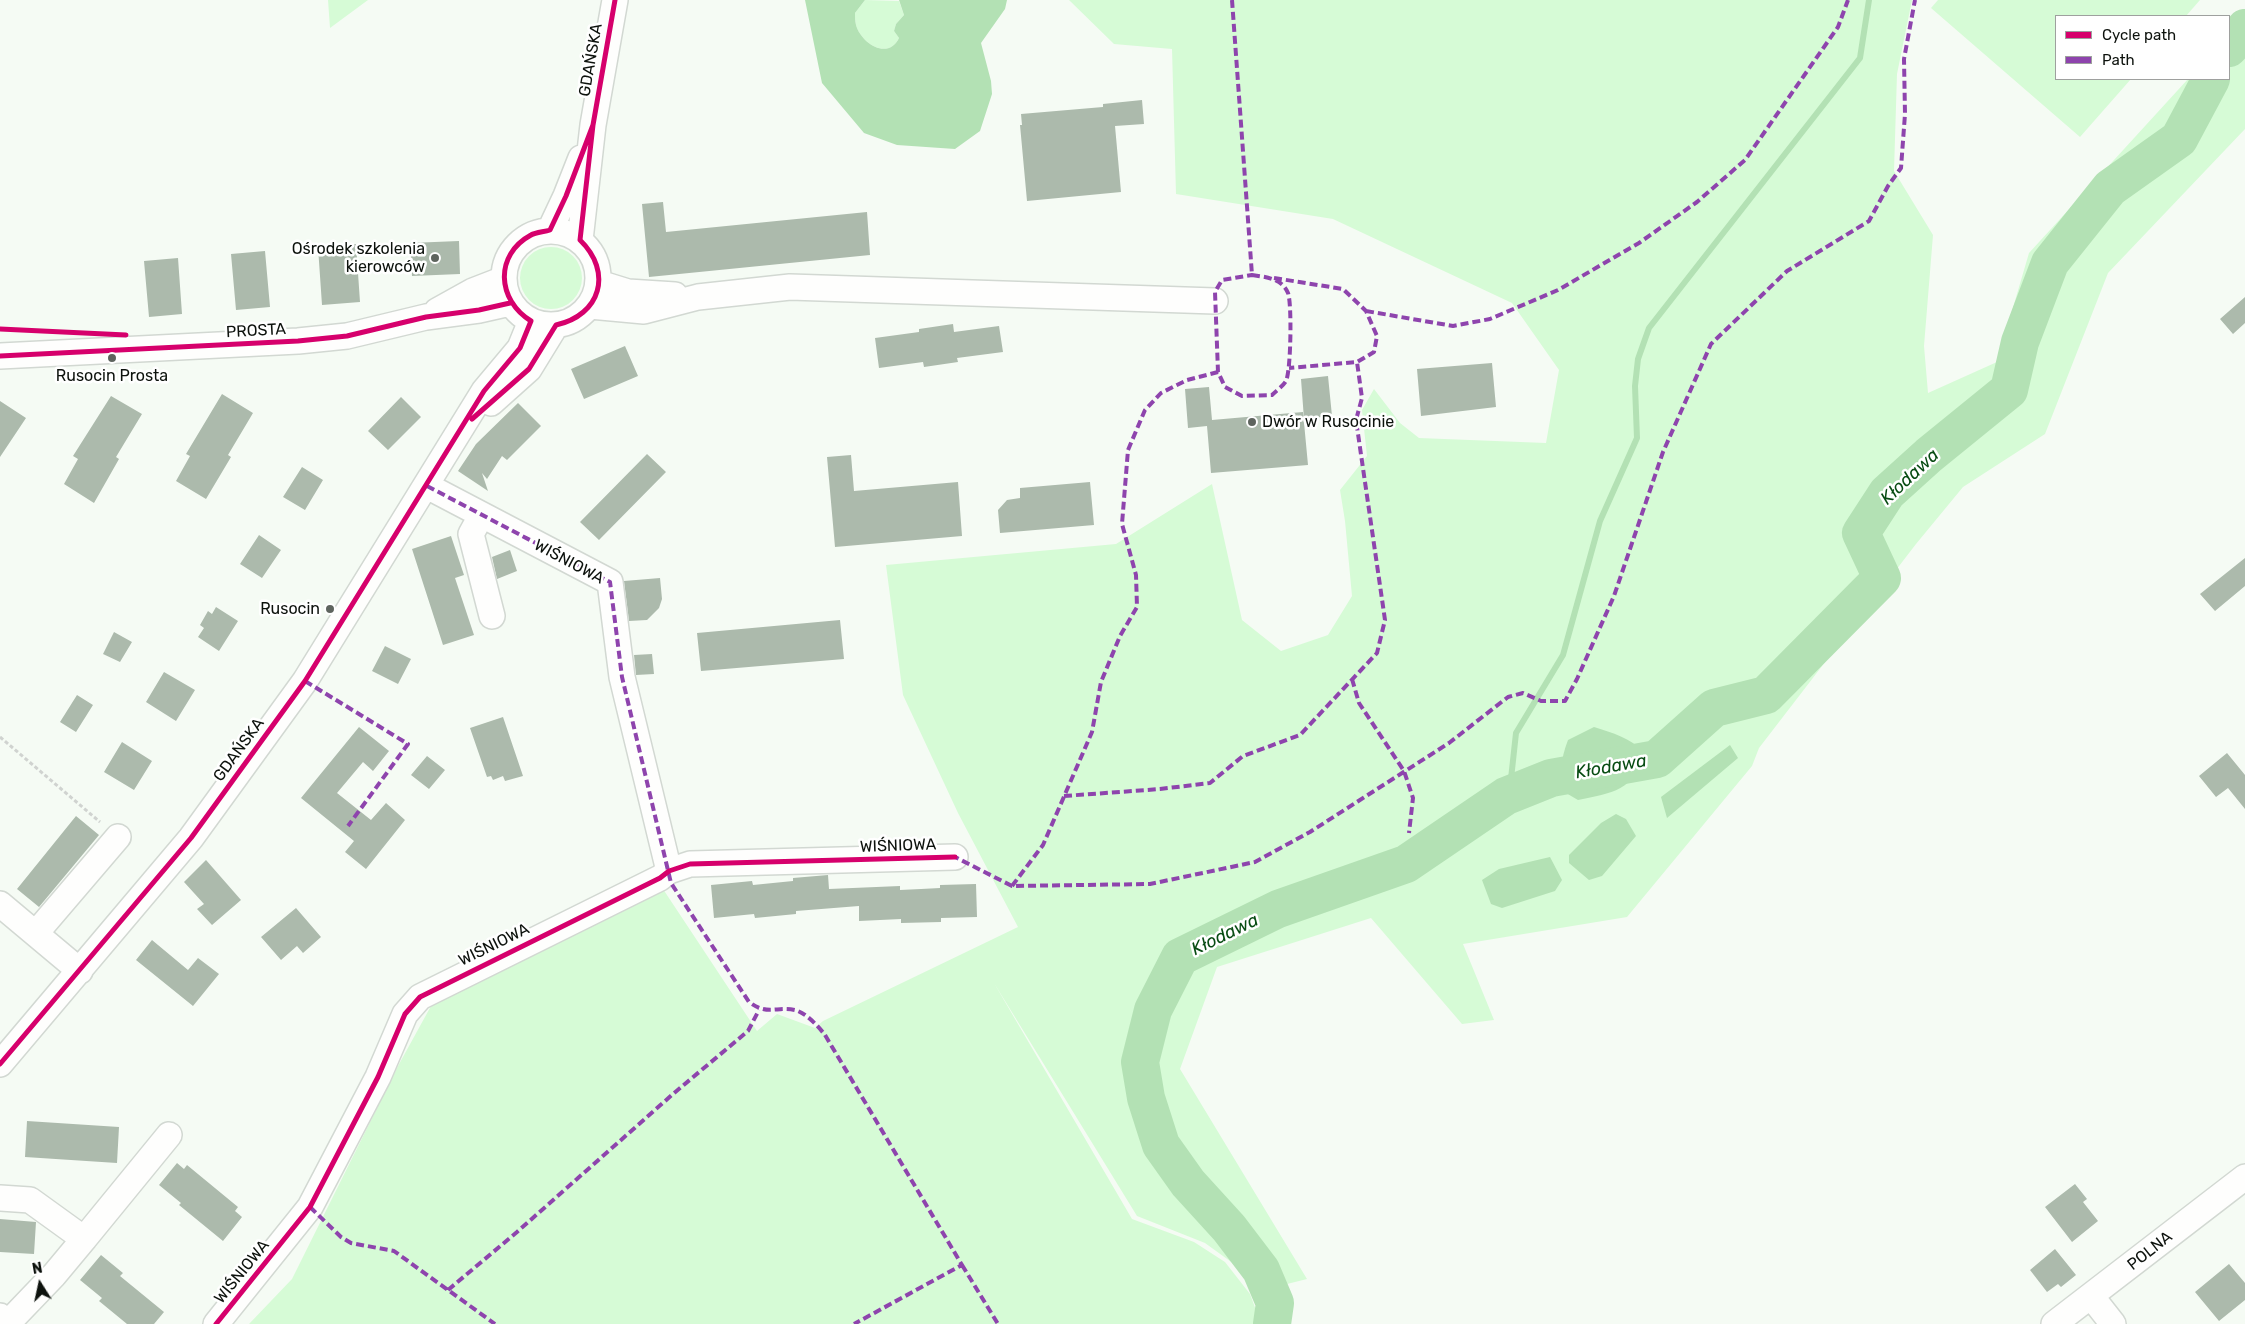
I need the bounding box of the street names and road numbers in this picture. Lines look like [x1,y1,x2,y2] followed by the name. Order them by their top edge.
[575,22,607,98] street label: GDAŃSKA
[225,320,287,342] street label: PROSTA
[531,536,607,588] street label: WIŚNIOWA
[210,714,268,786] street label: GDAŃSKA
[859,835,937,857] street label: WIŚNIOWA
[455,920,533,970] street label: WIŚNIOWA
[2124,1227,2176,1275] street label: POLNA
[210,1236,274,1308] street label: WIŚNIOWA

